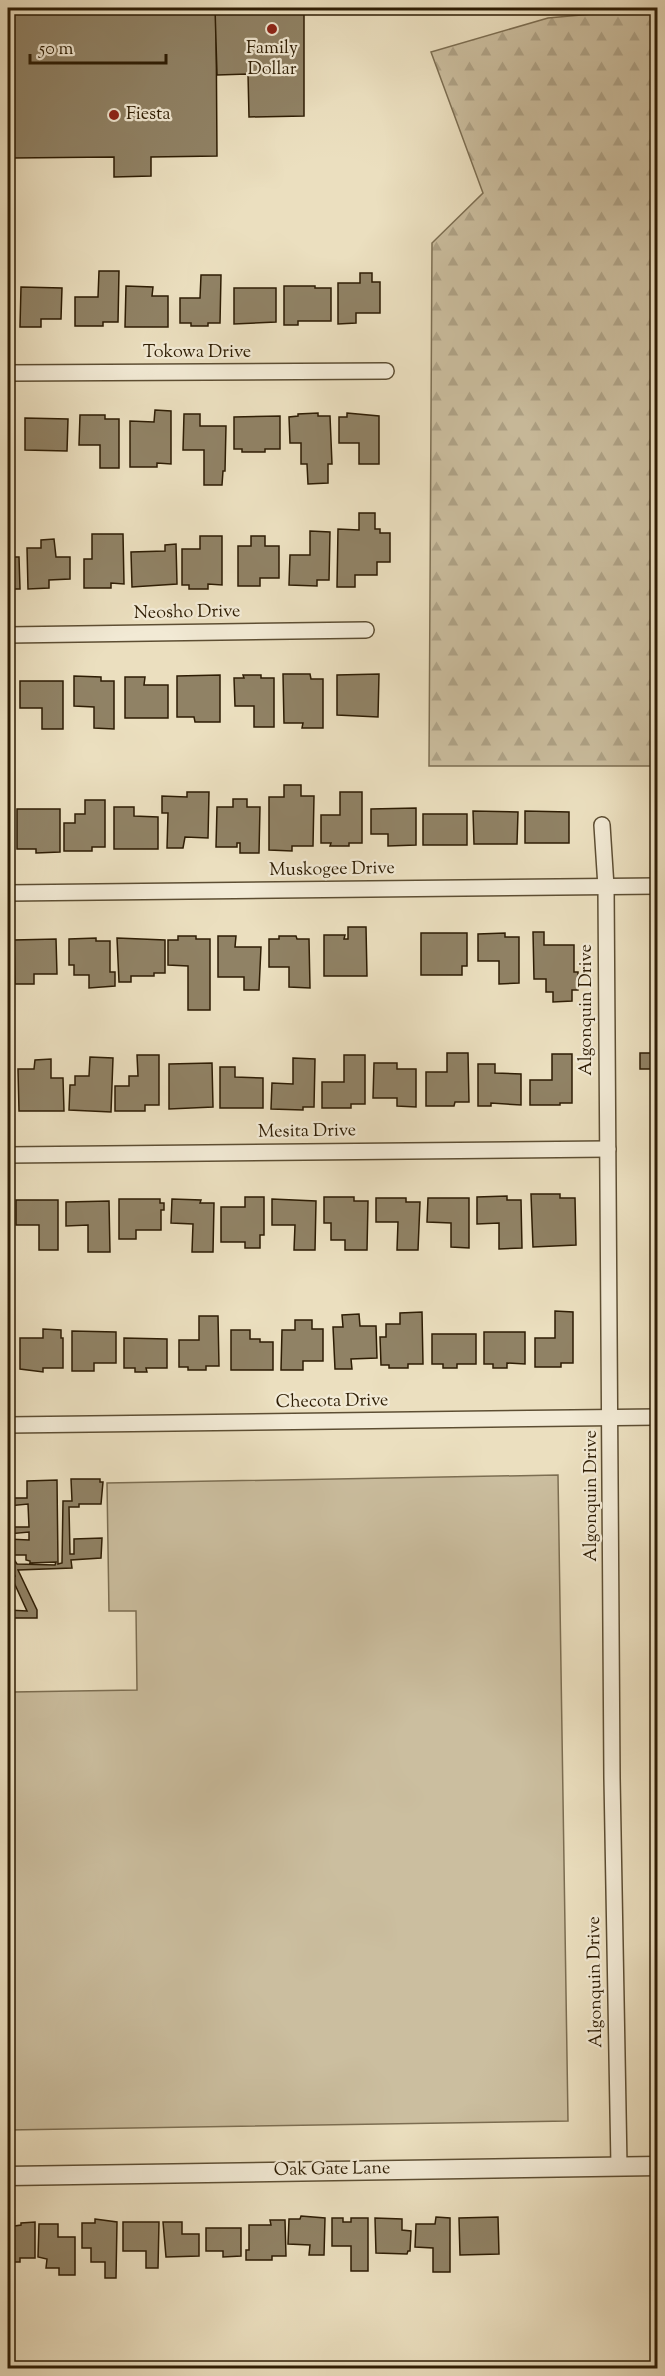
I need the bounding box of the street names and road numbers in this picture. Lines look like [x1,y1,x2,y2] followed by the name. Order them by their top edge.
[143,340,251,366] street label: Tokowa Drive
[133,599,241,627] street label: Neosho Drive
[269,856,395,884] street label: Muskogee Drive
[574,944,600,1076] street label: Algonquin Drive
[258,1118,356,1146] street label: Mesita Drive
[275,1388,389,1416] street label: Checota Drive
[579,1430,605,1562] street label: Algonquin Drive
[582,1916,610,2048] street label: Algonquin Drive
[274,2156,390,2184] street label: Oak Gate Lane

